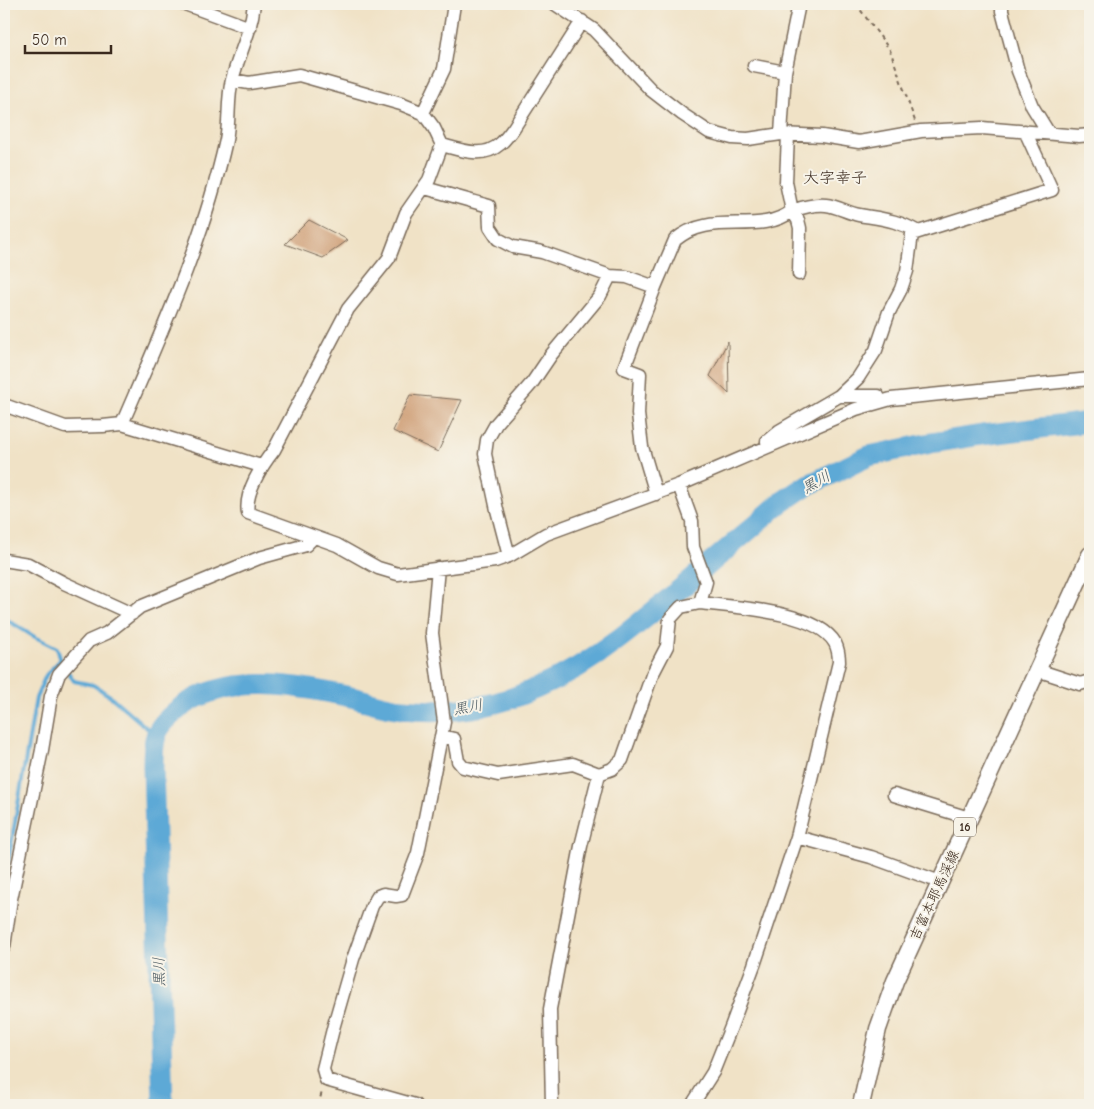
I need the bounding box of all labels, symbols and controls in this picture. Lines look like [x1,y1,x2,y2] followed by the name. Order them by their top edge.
[25,22,111,54] scale bar
[32,31,67,49] text: 50 m
[803,169,867,187] district label: 大字幸子
[799,467,833,497] water label: 黒川
[452,696,484,718] water label: 黒川
[954,818,976,836] road number: 16
[906,847,963,943] street label: 吉富本耶馬渓線
[149,957,169,987] water label: 黒川

